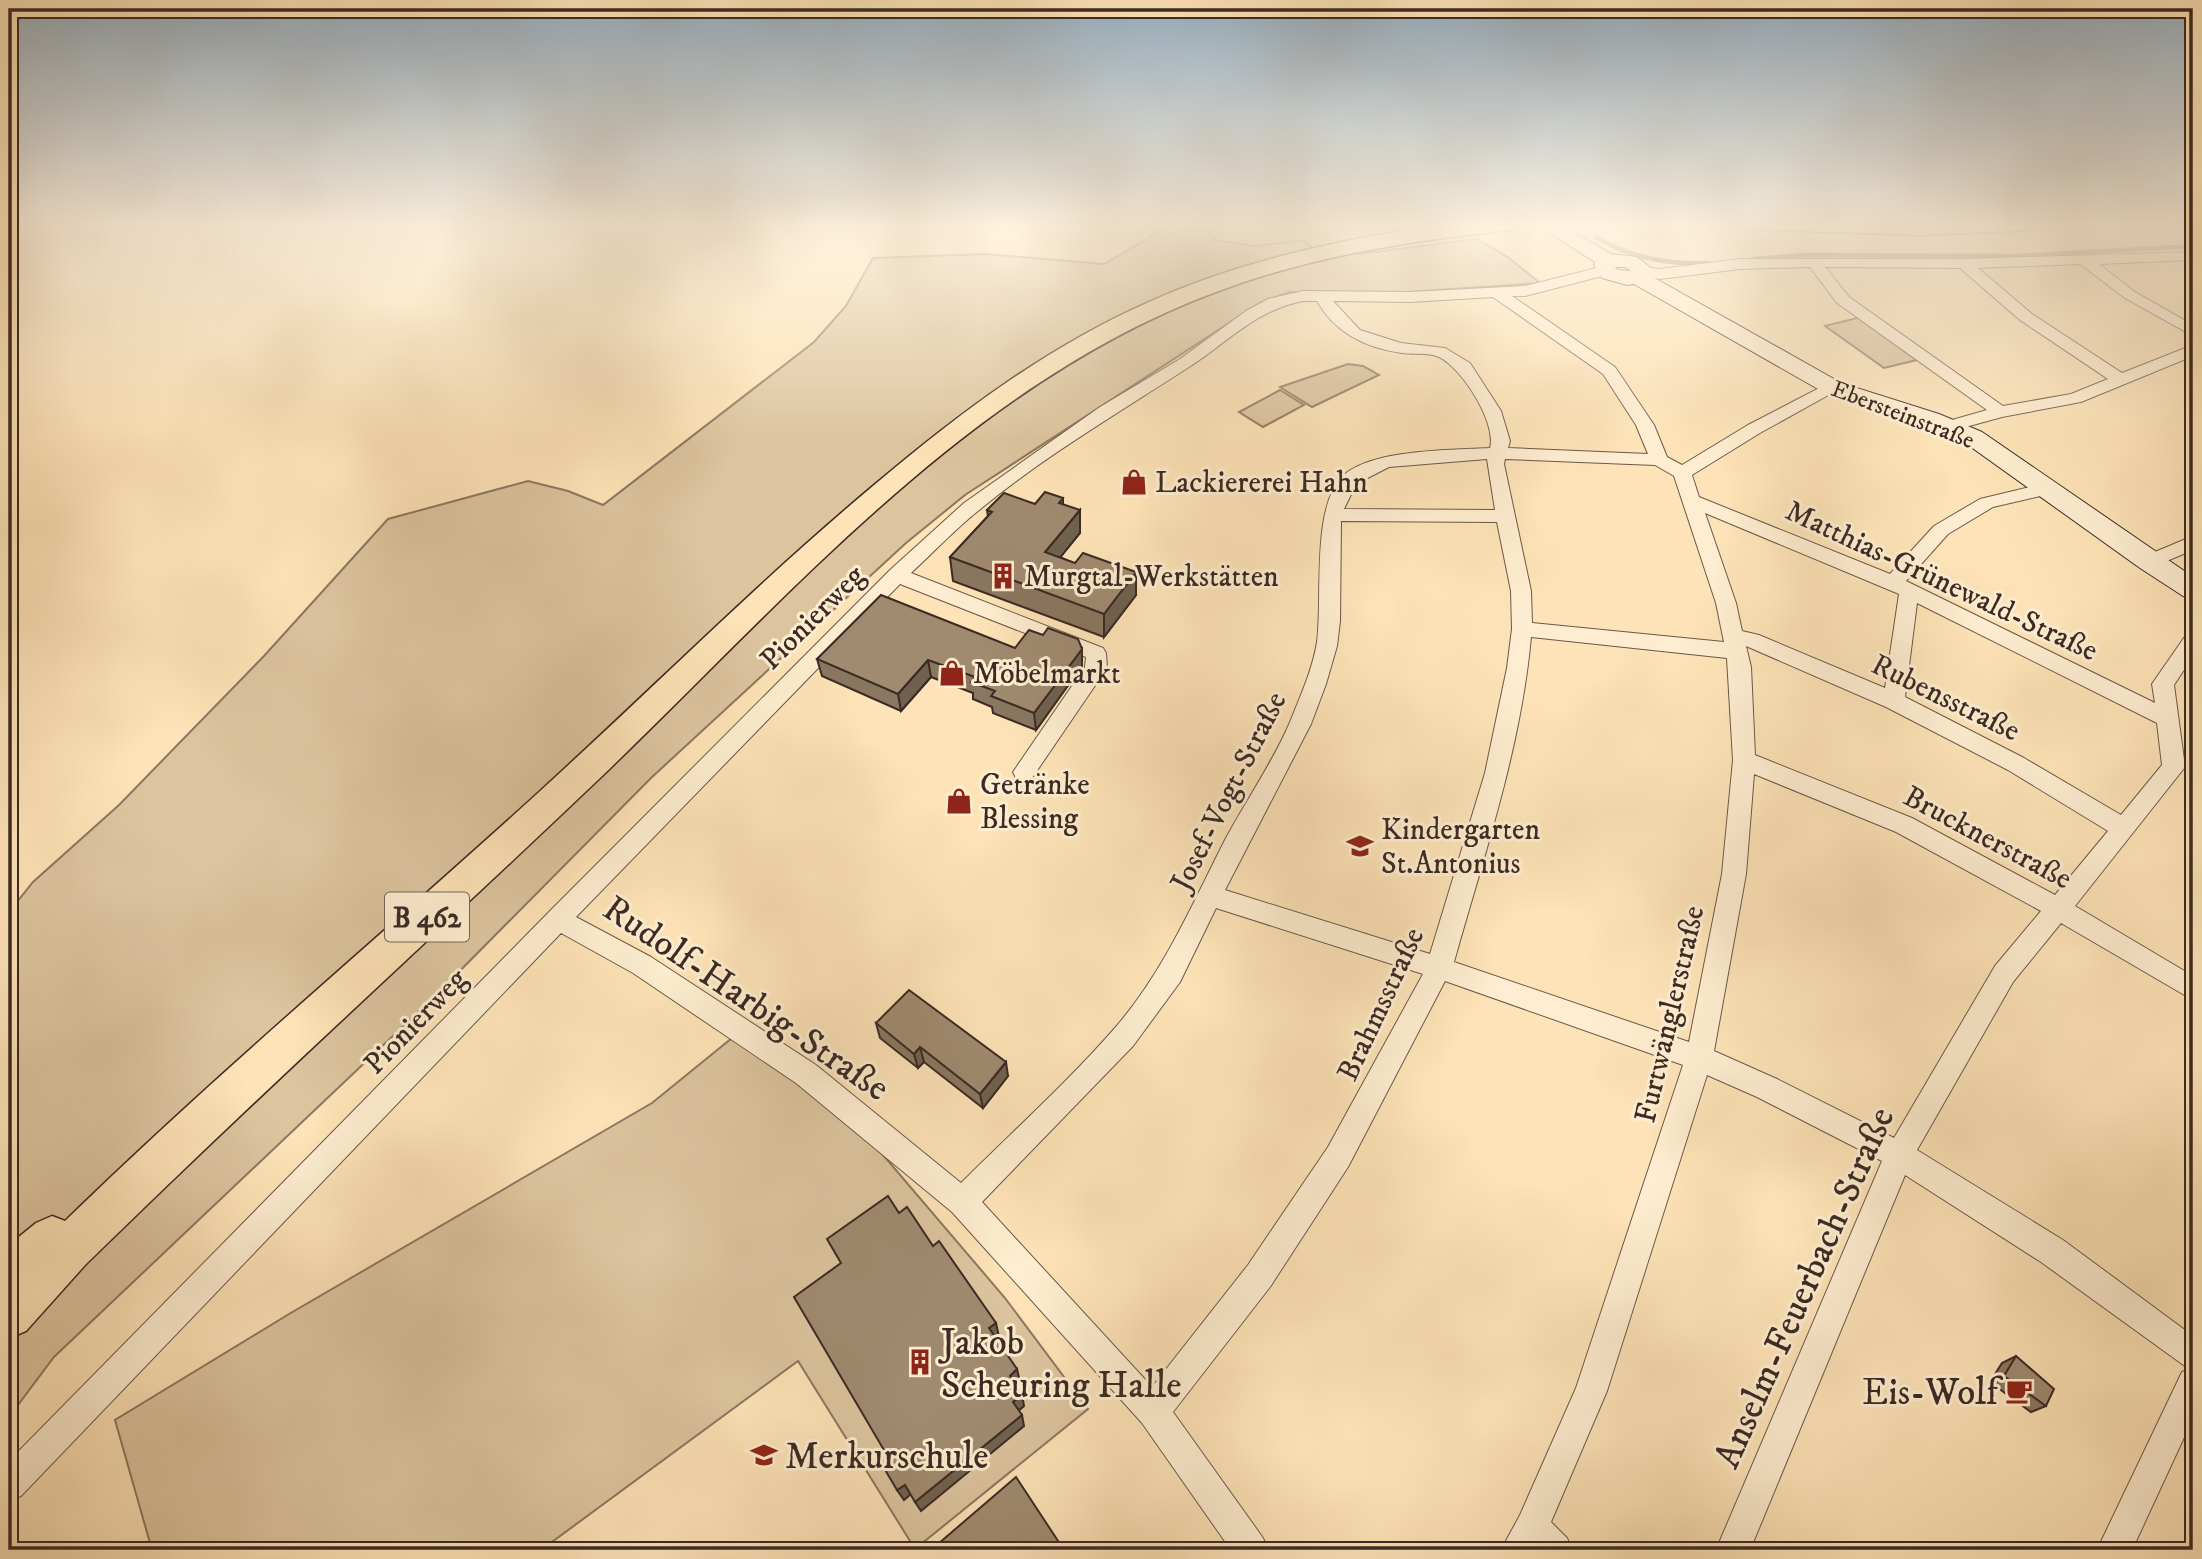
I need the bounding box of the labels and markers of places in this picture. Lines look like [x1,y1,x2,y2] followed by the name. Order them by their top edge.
[1155,465,1368,502] place label: Lackiererei Hahn
[1119,467,1149,497] shop icon: Lackiererei Hahn
[1024,559,1279,596] place label: Murgtal-Werkstätten
[988,561,1018,591] building icon: Murgtal-Werkstätten
[973,656,1121,693] place label: Möbelmarkt
[937,658,967,688] shop icon: Möbelmarkt
[980,767,1090,838] place label: Getränke Blessing
[944,786,974,816] shop icon: Getränke Blessing
[1381,812,1540,883] place label: Kindergarten St.Antonius
[1345,831,1375,861] school or university icon: Kindergarten St.Antonius
[938,1320,1182,1410] place label: Jakob Scheuring Halle
[905,1347,935,1377] building icon: Jakob Scheuring Halle
[1862,1370,2003,1417] place label: Eis-Wolf
[2004,1376,2034,1406] cafe icon: Eis-Wolf
[785,1434,989,1481] place label: Merkurschule
[749,1440,779,1470] school or university icon: Merkurschule

